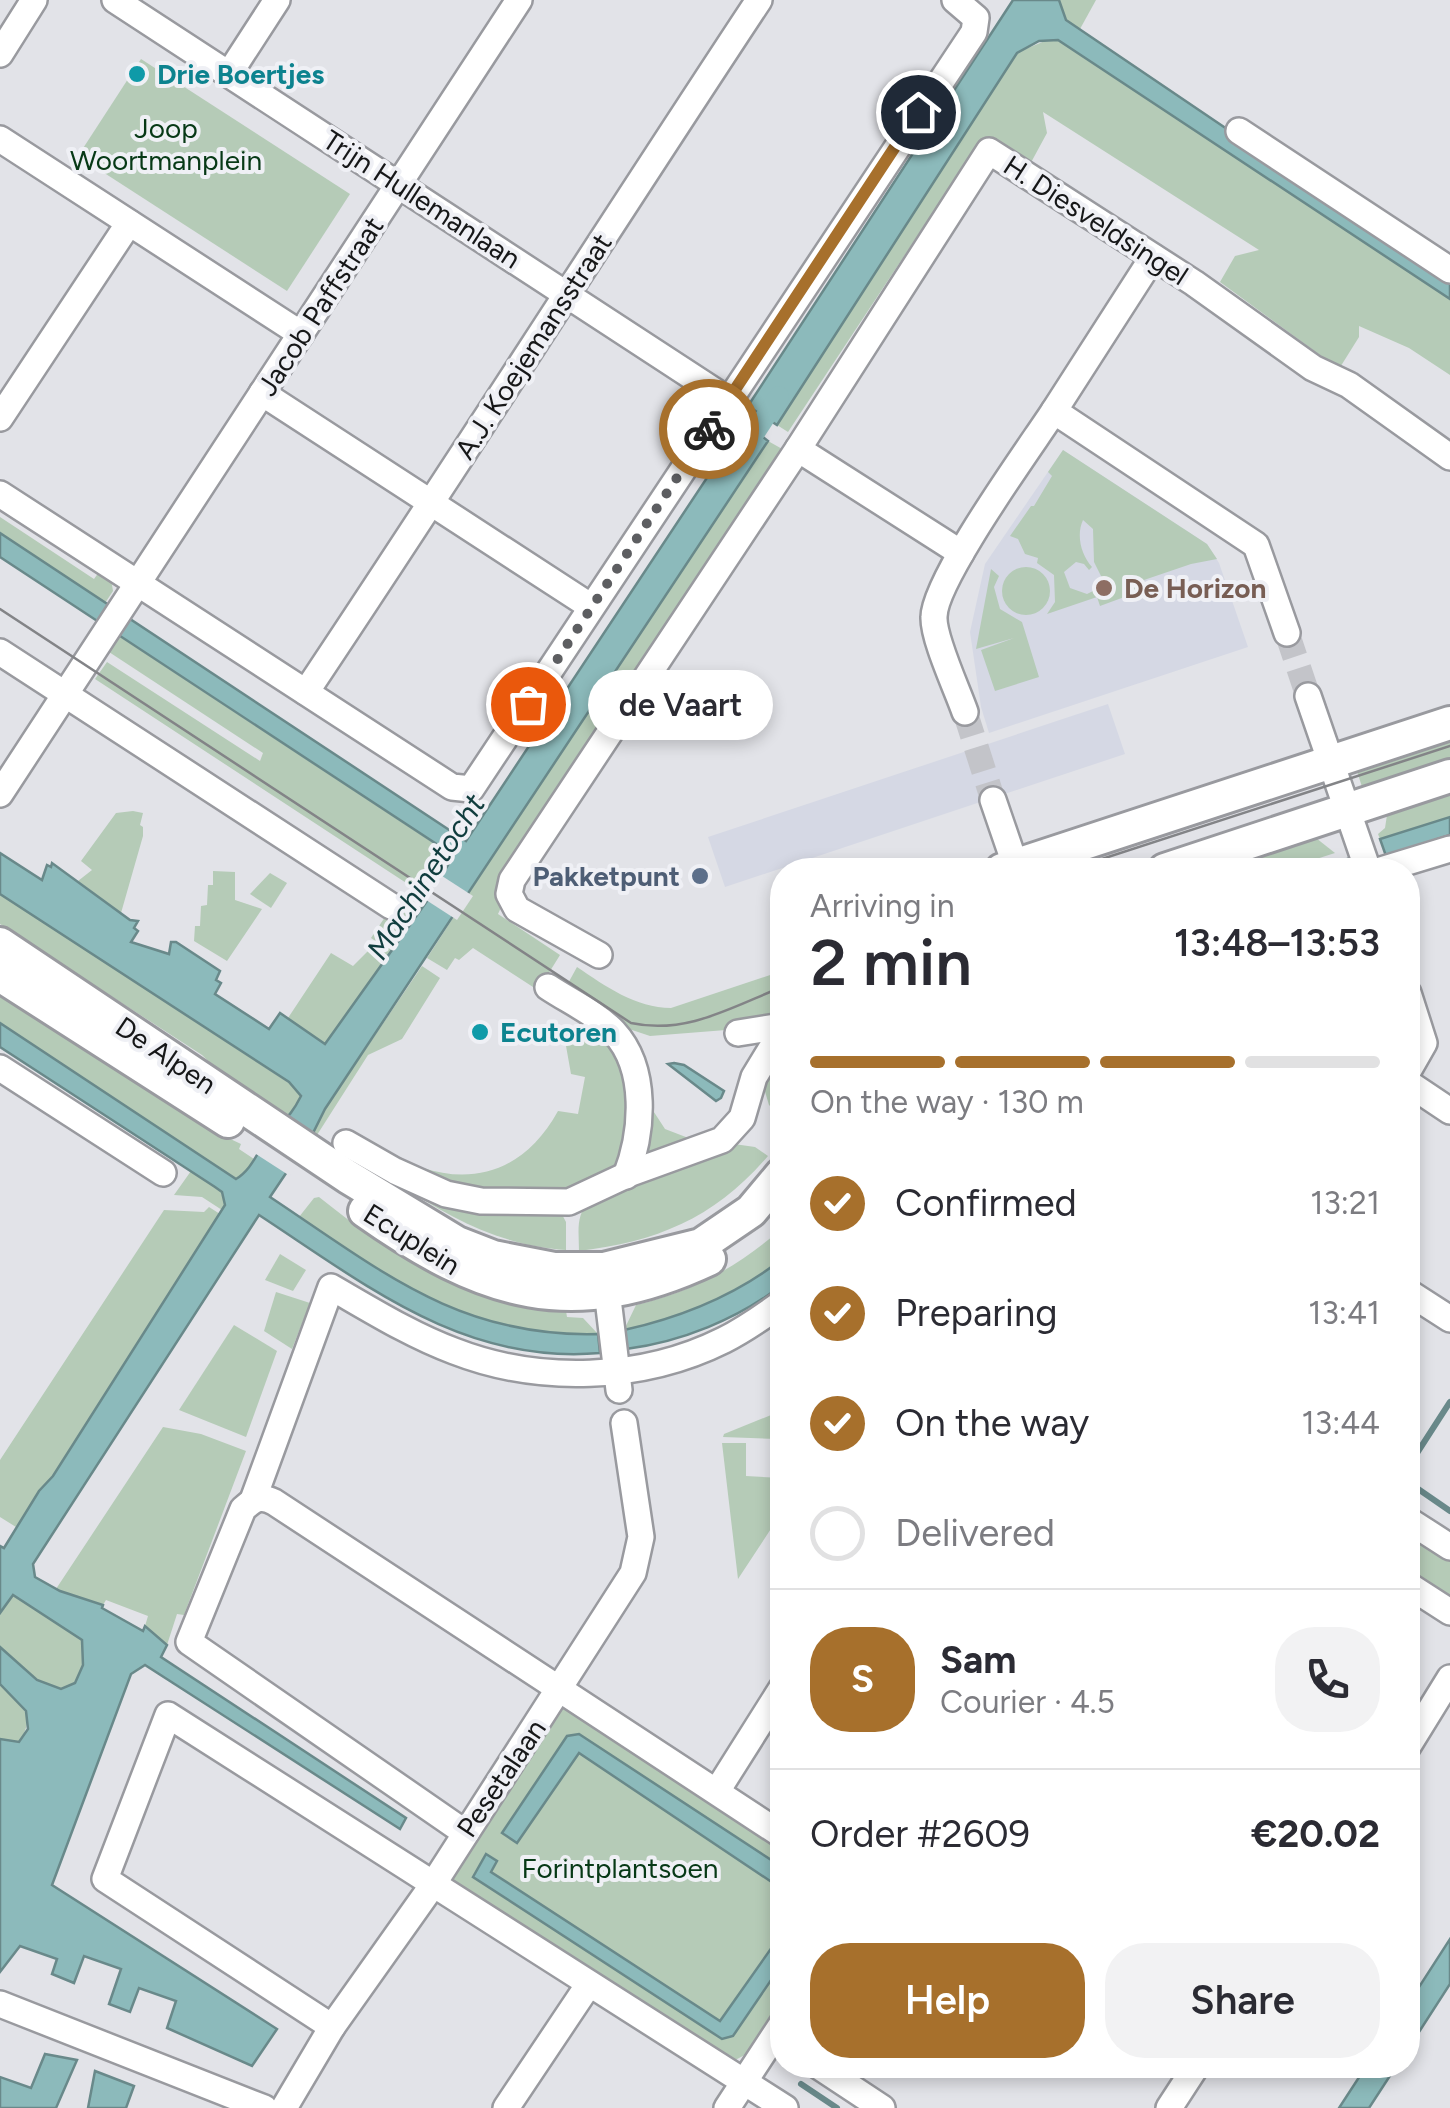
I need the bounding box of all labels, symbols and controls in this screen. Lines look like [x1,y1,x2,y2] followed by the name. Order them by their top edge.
[157,57,324,91] place label: Drie Boertjes
[126,63,148,85] marker: Drie Boertjes
[876,70,961,155] pin
[891,85,946,140] icon: home
[70,111,262,177] park label: Joop Woortmanplein
[317,123,527,275] street label: Trijn Hullemanlaan
[997,148,1195,292] street label: H. Diesveldsingel
[250,210,390,402] street label: Jacob Paffstraat
[447,227,619,465] street label: A.J. Koejemansstraat
[659,379,759,479] courier
[682,402,737,457] icon: bike
[1124,571,1267,605] place label: De Horizon
[1093,577,1115,599] marker: De Horizon
[486,662,571,747] pin
[588,669,773,739] callout: de Vaart
[501,677,556,732] icon: bag
[619,686,742,724] text: de Vaart
[358,787,493,966] water label: Machinetocht
[532,859,680,893] place label: Pakketpunt
[689,865,711,887] marker: Pakketpunt
[810,887,955,925] text: Arriving in
[1174,920,1380,966] text: 13:48–13:53
[810,923,972,1001] text: 2 min
[109,1009,223,1101] street label: De Alpen
[500,1015,617,1049] place label: Ecutoren
[469,1021,491,1043] marker: Ecutoren
[810,1083,1084,1121] text: On the way · 130 m
[810,1176,865,1231] icon: check
[895,1180,1077,1226] text: Confirmed
[1310,1184,1380,1222] text: 13:21
[357,1196,467,1282] street label: Ecuplein
[810,1286,865,1341] icon: check
[895,1290,1057,1336] text: Preparing
[1308,1294,1380,1332] text: 13:41
[810,1396,865,1451] icon: check
[895,1400,1089,1446] text: On the way
[1302,1404,1380,1442] text: 13:44
[895,1510,1055,1556] text: Delivered
[1275,1627,1380,1732] button: phone
[940,1637,1016,1683] text: Sam
[851,1656,874,1702] text: S
[940,1683,1115,1721] text: Courier · 4.5
[449,1713,553,1843] street label: Pesetalaan
[810,1811,1030,1857] text: Order #2609
[1251,1811,1380,1857] text: €20.02
[522,1851,718,1885] park label: Forintplantsoen
[810,1943,1085,2058] button: Help
[1105,1943,1380,2058] button: Share

